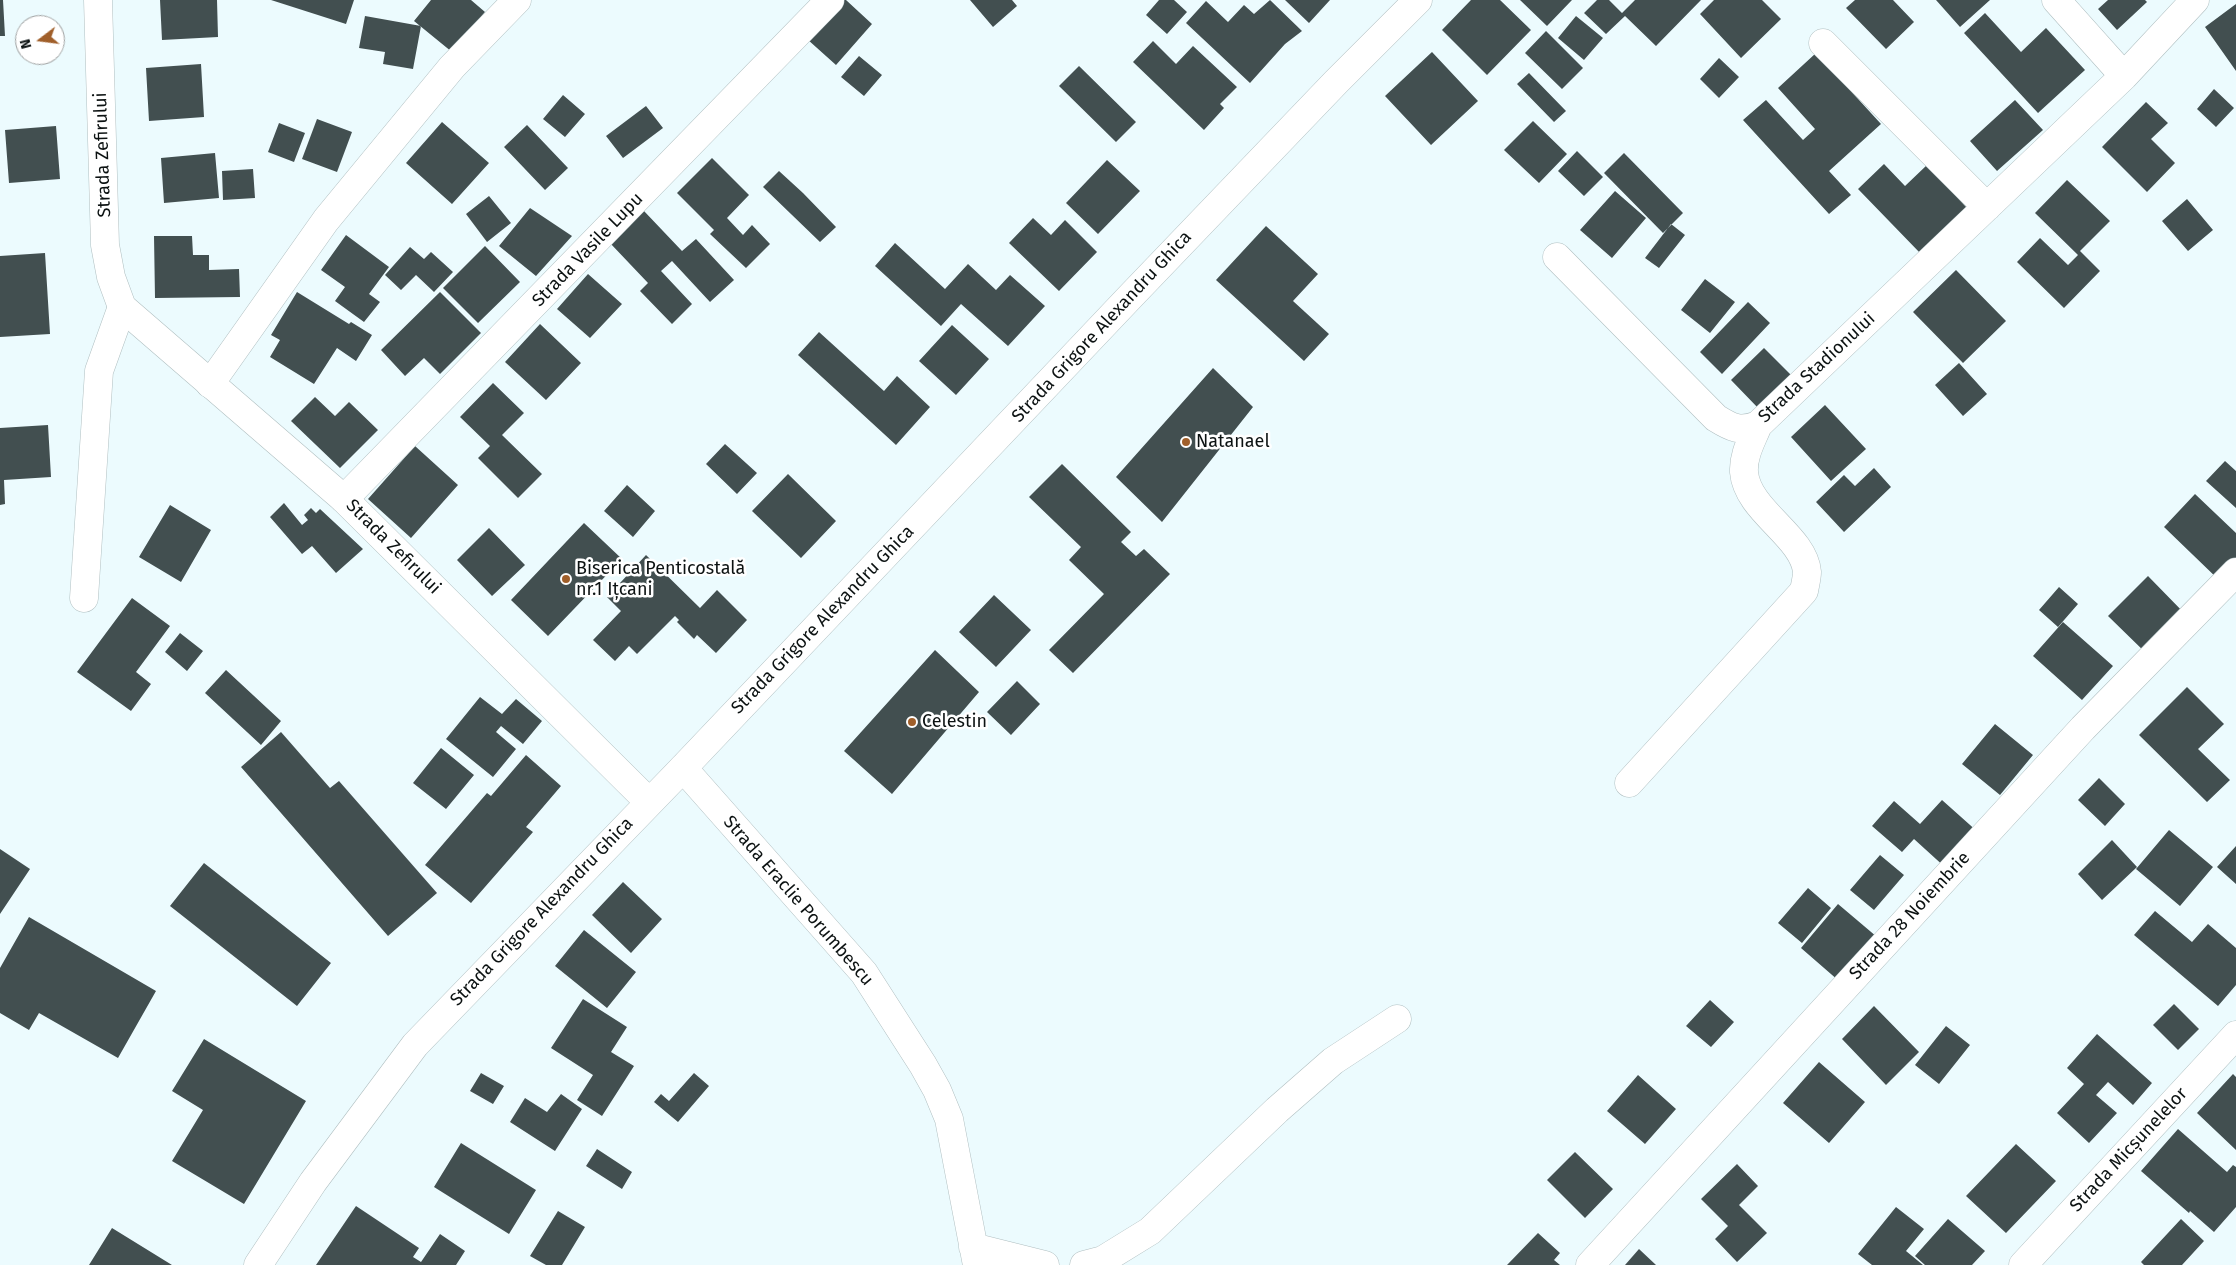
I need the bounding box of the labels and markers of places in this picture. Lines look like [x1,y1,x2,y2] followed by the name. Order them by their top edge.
[1196,431,1270,453] place label: Natanael
[1180,436,1192,448] marker: Natanael
[576,558,745,600] place label: Biserica Penticostală nr.1 Ițcani
[560,573,572,585] marker: Biserica Penticostală nr.1 Ițcani
[922,711,987,733] place label: Celestin
[906,716,918,728] marker: Celestin

